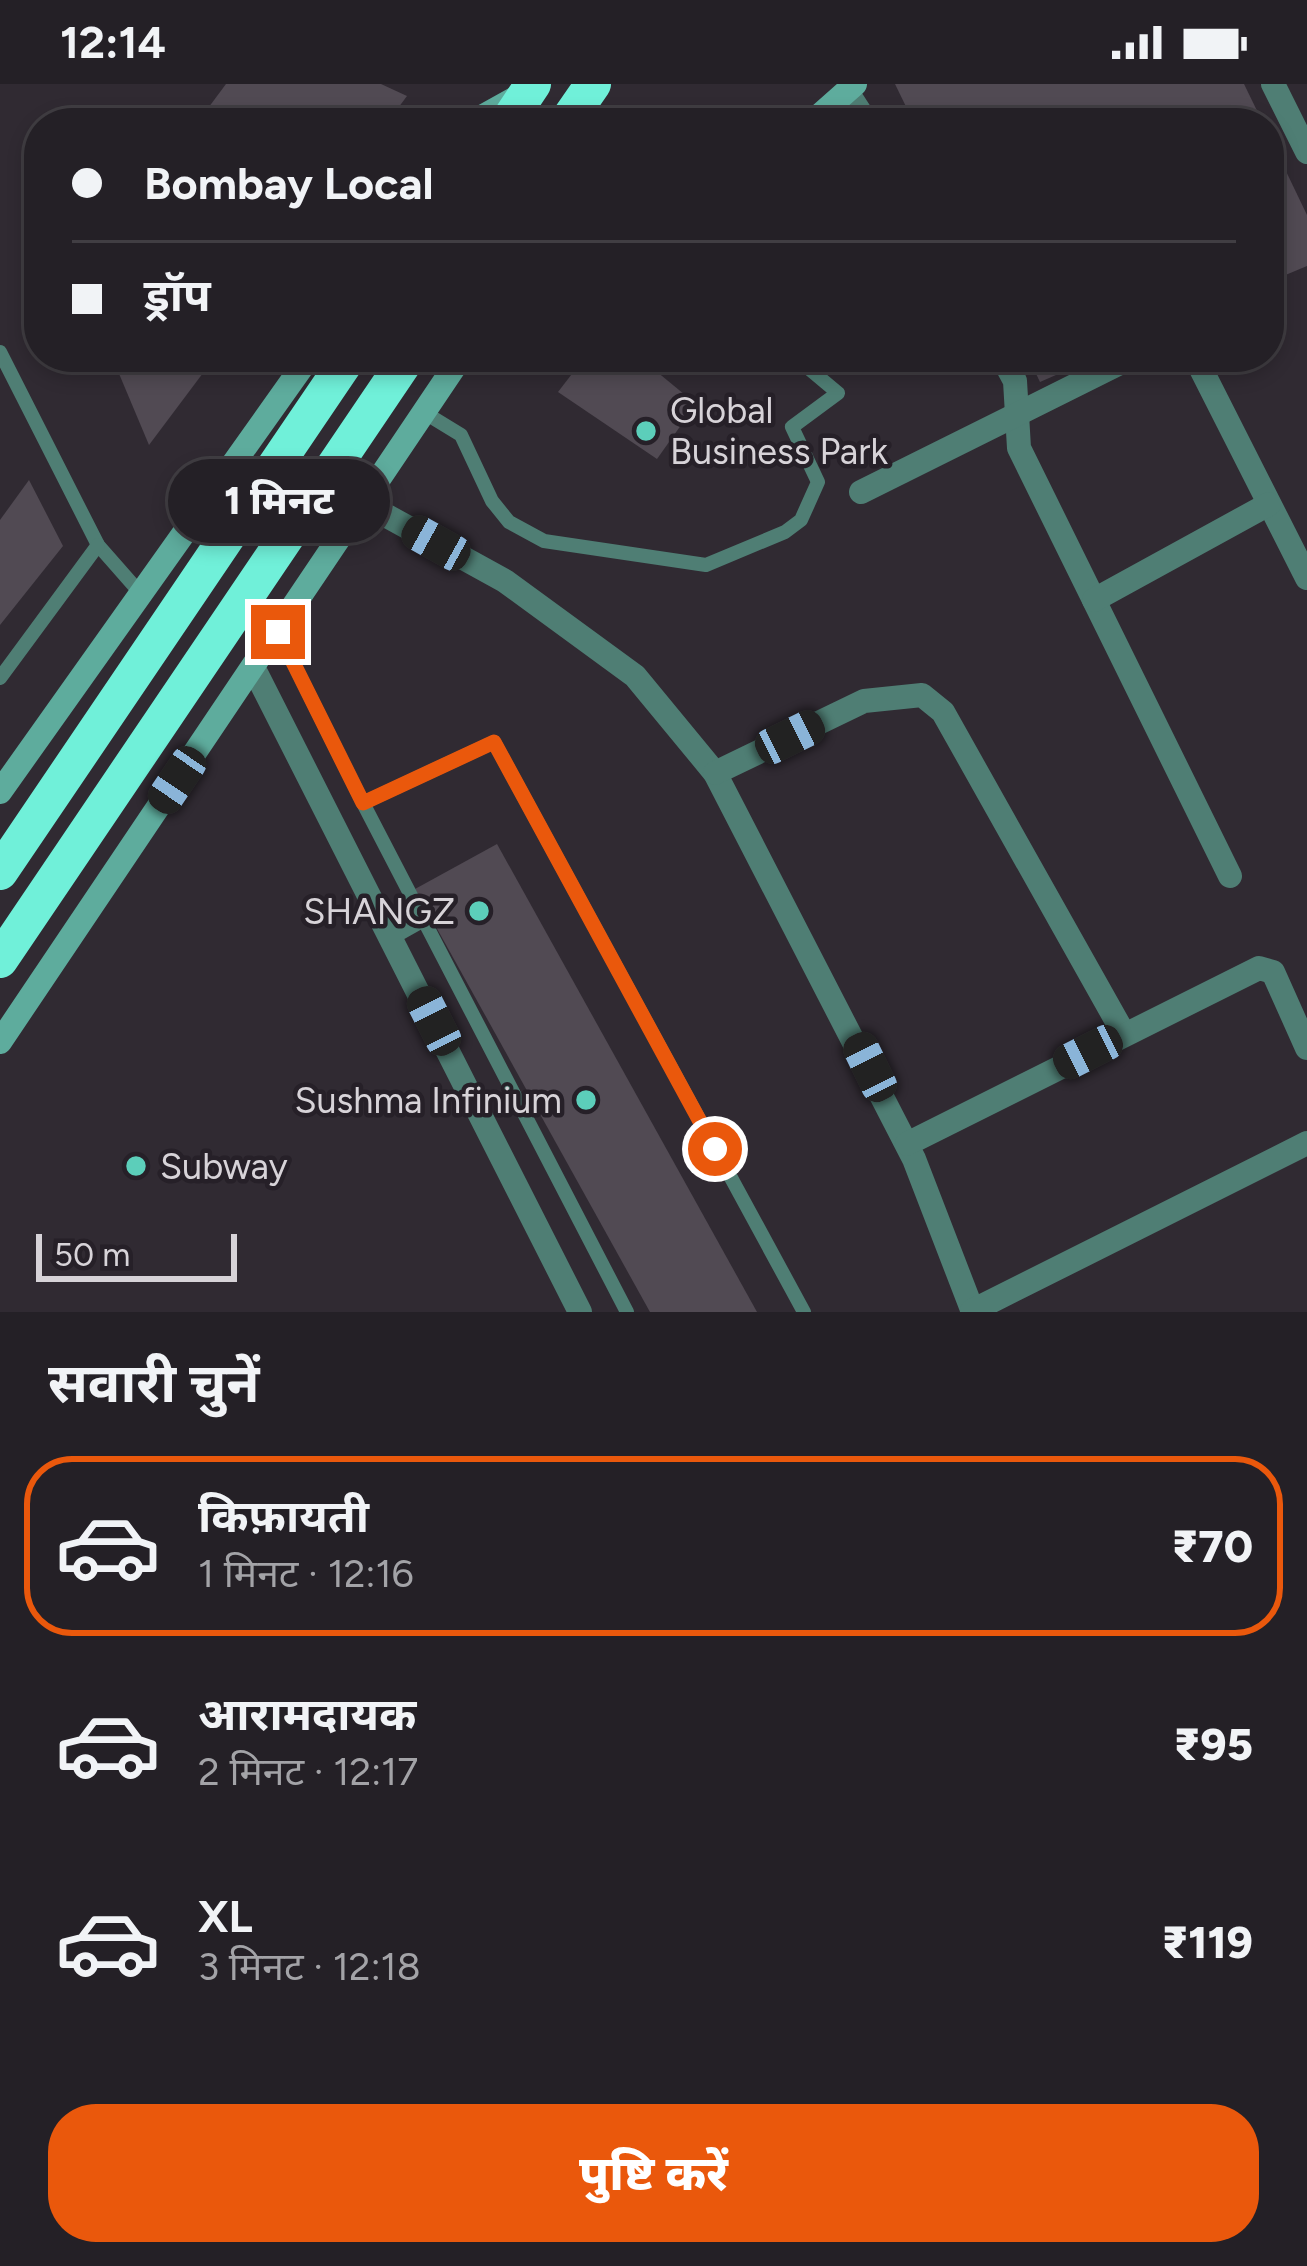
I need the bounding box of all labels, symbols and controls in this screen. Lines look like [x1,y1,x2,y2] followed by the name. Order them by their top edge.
[60,15,166,69] text: 12:14
[144,156,434,210] text: Bombay Local
[144,268,211,322] text: ड्रॉप
[670,389,888,473] place label: Global Business Park
[633,418,659,444] marker: Global Business Park
[167,458,389,542] callout: 1 मिनट
[224,477,334,524] text: 1 मिनट
[396,510,476,576] car
[251,605,305,659] route end
[750,705,830,769] car
[142,740,212,820] car
[303,890,455,933] place label: SHANGZ
[466,898,492,924] marker: SHANGZ
[402,981,466,1061] car
[1048,1020,1128,1084] car
[838,1027,902,1107] car
[294,1079,562,1122] place label: Sushma Infinium
[573,1087,599,1113] marker: Sushma Infinium
[688,1122,742,1176] route start
[160,1145,288,1188] place label: Subway
[123,1153,149,1179] marker: Subway
[36,1228,237,1281] scale bar
[54,1235,130,1274] text: 50 m
[48,1351,260,1416] text: सवारी चुनें
[198,1489,369,1543] text: किफ़ायती
[54,1492,162,1600] icon: car
[1172,1519,1253,1573] text: ₹70
[198,1550,414,1597] text: 1 मिनट · 12:16
[198,1687,416,1741] text: आरामदायक
[54,1690,162,1798] icon: car
[1174,1717,1253,1771] text: ₹95
[198,1748,418,1795] text: 2 मिनट · 12:17
[54,1888,162,1996] icon: car
[198,1889,253,1943] text: XL
[1162,1915,1253,1969] text: ₹119
[198,1943,421,1990] text: 3 मिनट · 12:18
[48,2104,1259,2242] button: पुष्टि करें

